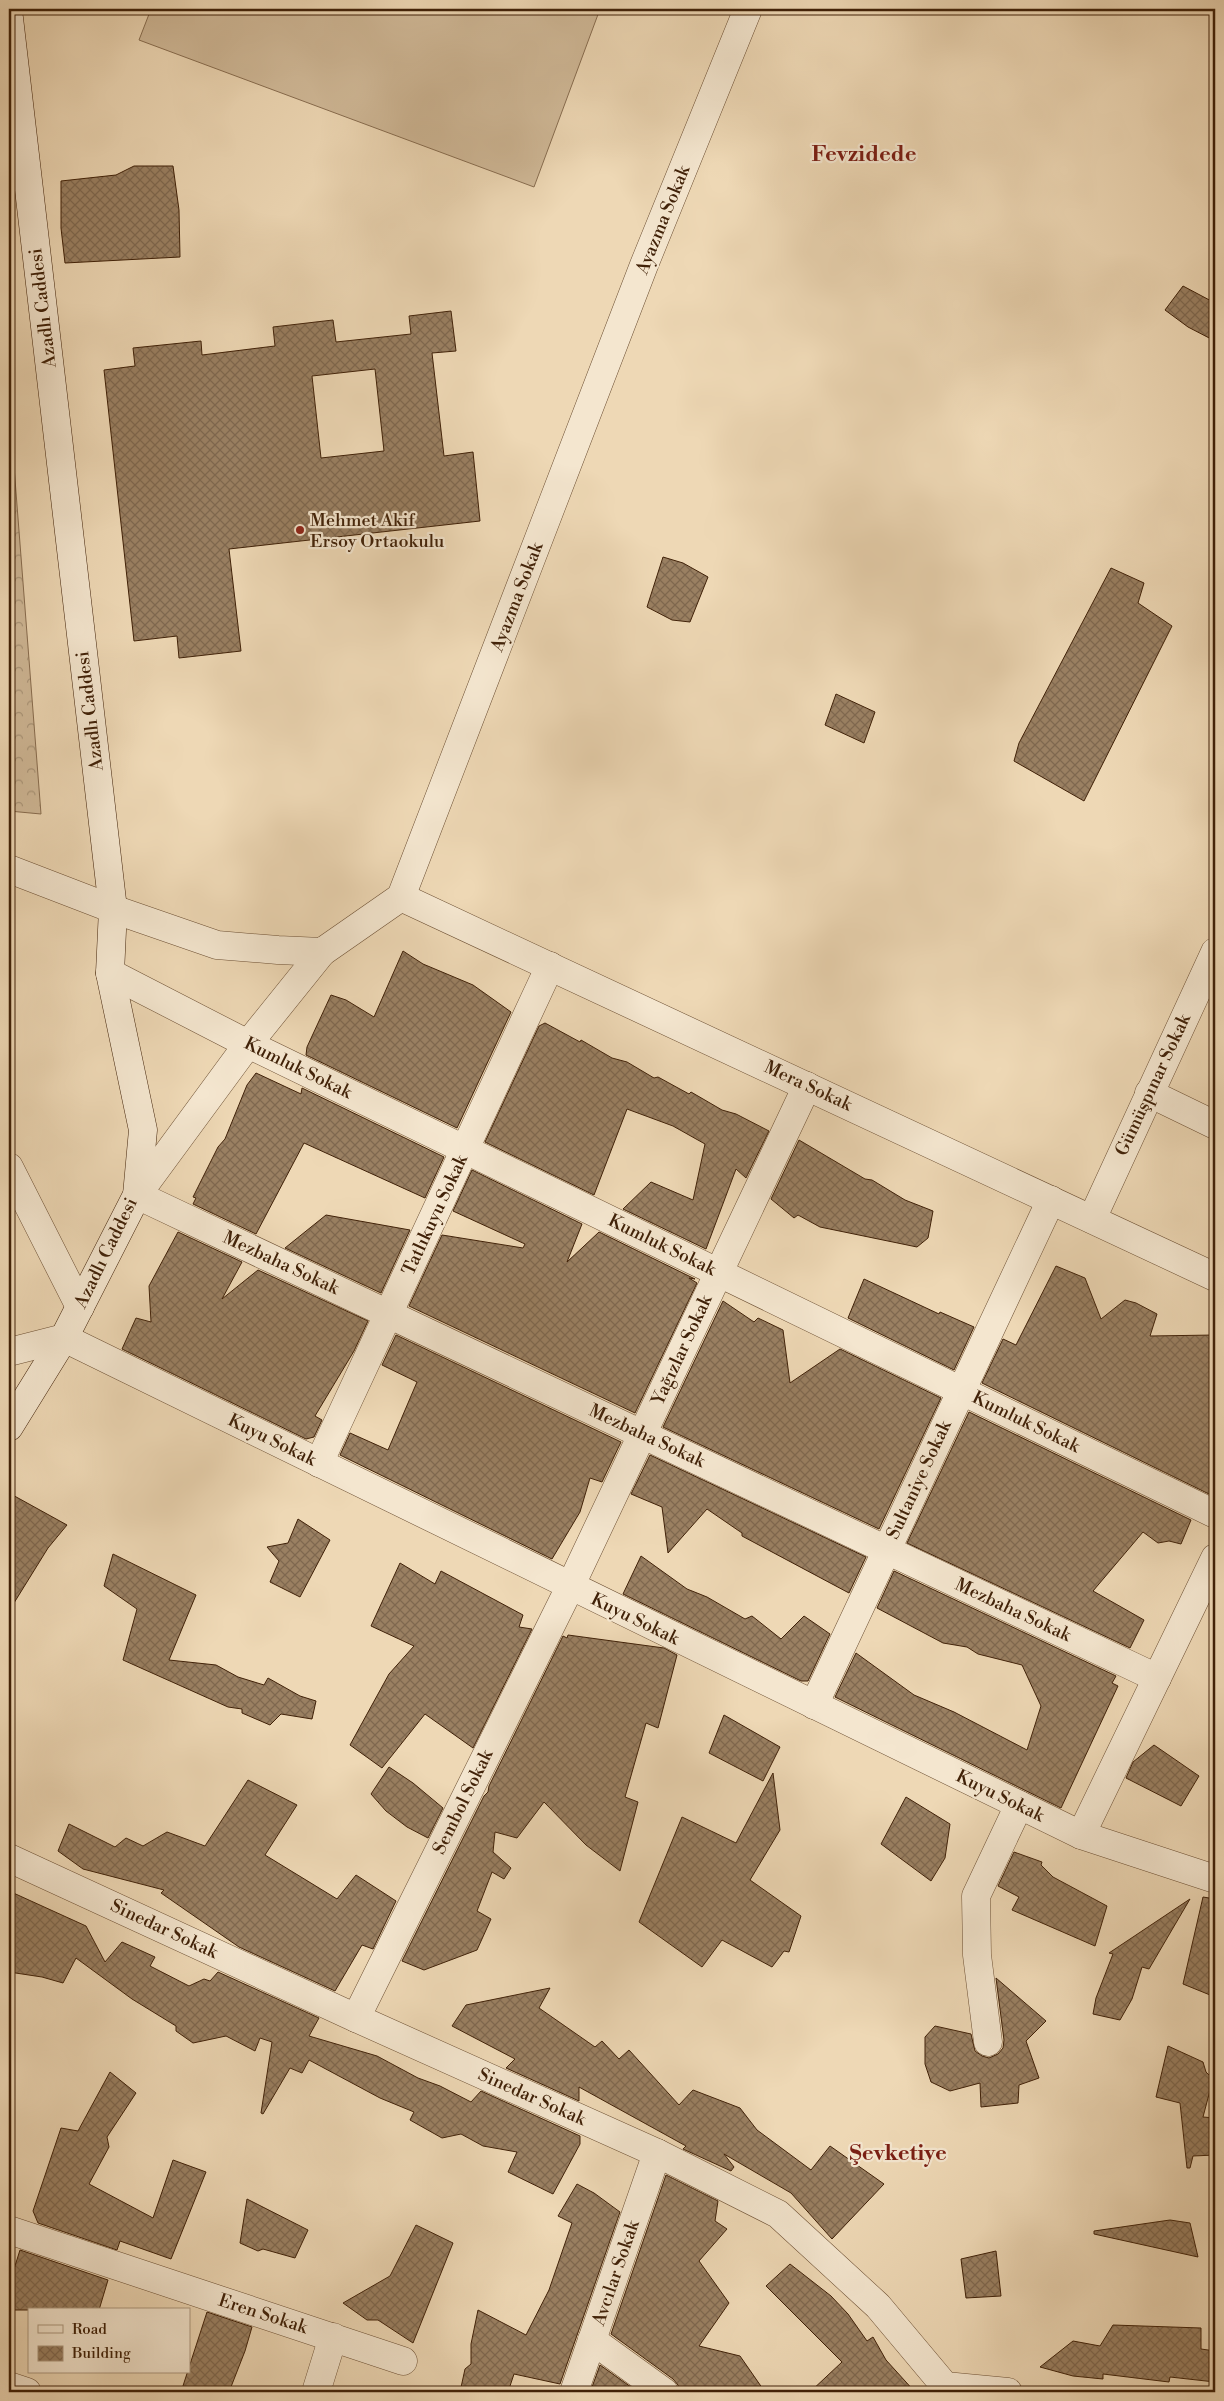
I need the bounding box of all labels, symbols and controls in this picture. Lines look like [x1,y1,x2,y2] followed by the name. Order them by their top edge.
[811,141,917,168] district label: Fevzidede
[630,161,696,279] street label: Ayazma Sokak
[24,247,62,370] street label: Azadlı Caddesi
[310,509,445,553] place label: Mehmet Akif Ersoy Ortaokulu
[294,524,306,536] marker: Mehmet Akif Ersoy Ortaokulu
[485,538,549,656] street label: Ayazma Sokak
[71,650,109,773] street label: Azadlı Caddesi
[1110,1009,1197,1160] street label: Gümüşpınar Sokak
[240,1032,357,1105] street label: Kumluk Sokak
[760,1056,857,1117] street label: Mera Sokak
[397,1150,474,1279] street label: Tatlıkuyu Sokak
[69,1194,143,1313] street label: Azadlı Caddesi
[604,1209,721,1282] street label: Kumluk Sokak
[219,1226,344,1301] street label: Mezbaha Sokak
[646,1290,718,1410] street label: Yağızlar Sokak
[968,1386,1085,1459] street label: Kumluk Sokak
[585,1399,710,1474] street label: Mezbaha Sokak
[224,1409,321,1472] street label: Kuyu Sokak
[881,1415,957,1543] street label: Sultaniye Sokak
[951,1573,1076,1648] street label: Mezbaha Sokak
[587,1588,684,1651] street label: Kuyu Sokak
[428,1745,499,1858] street label: Sembol Sokak
[952,1765,1049,1828] street label: Kuyu Sokak
[107,1894,223,1965] street label: Sinedar Sokak
[474,2063,591,2132] street label: Sinedar Sokak
[849,2140,947,2167] district label: Şevketiye
[587,2216,645,2330] street label: Avcılar Sokak
[215,2289,312,2340] street label: Eren Sokak
[28,2308,190,2374] legend
[72,2320,107,2339] text: Road
[71,2344,131,2363] text: Building

